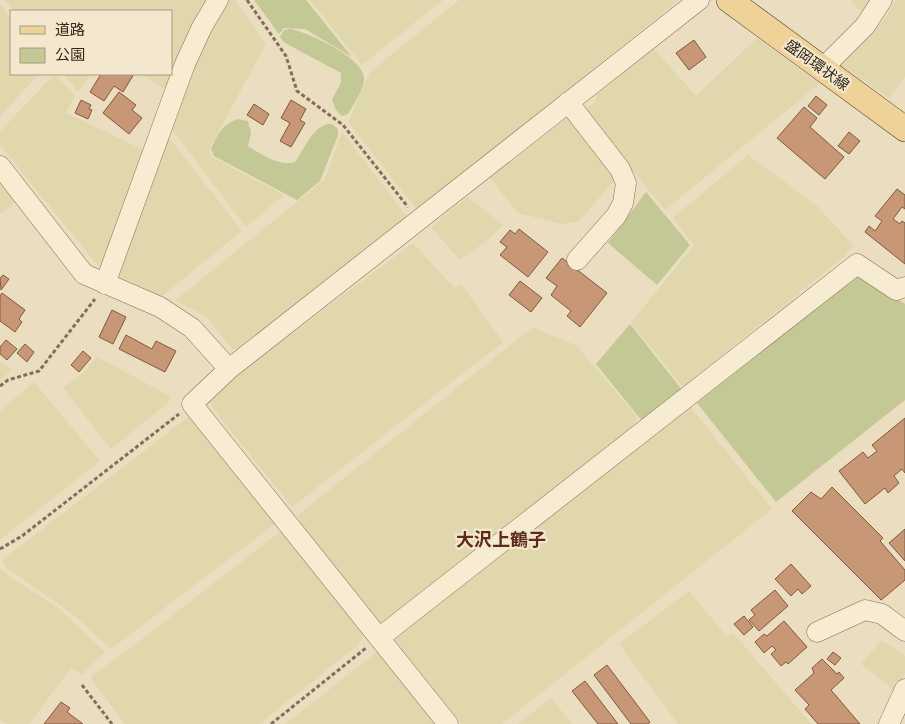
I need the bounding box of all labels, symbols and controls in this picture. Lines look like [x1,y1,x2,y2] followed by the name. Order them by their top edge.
[10,10,172,75] legend
[55,22,85,38] text: 道路
[782,36,853,94] street label: 盛岡環状線
[55,47,85,63] text: 公園
[456,530,546,550] district label: 大沢上鶴子

